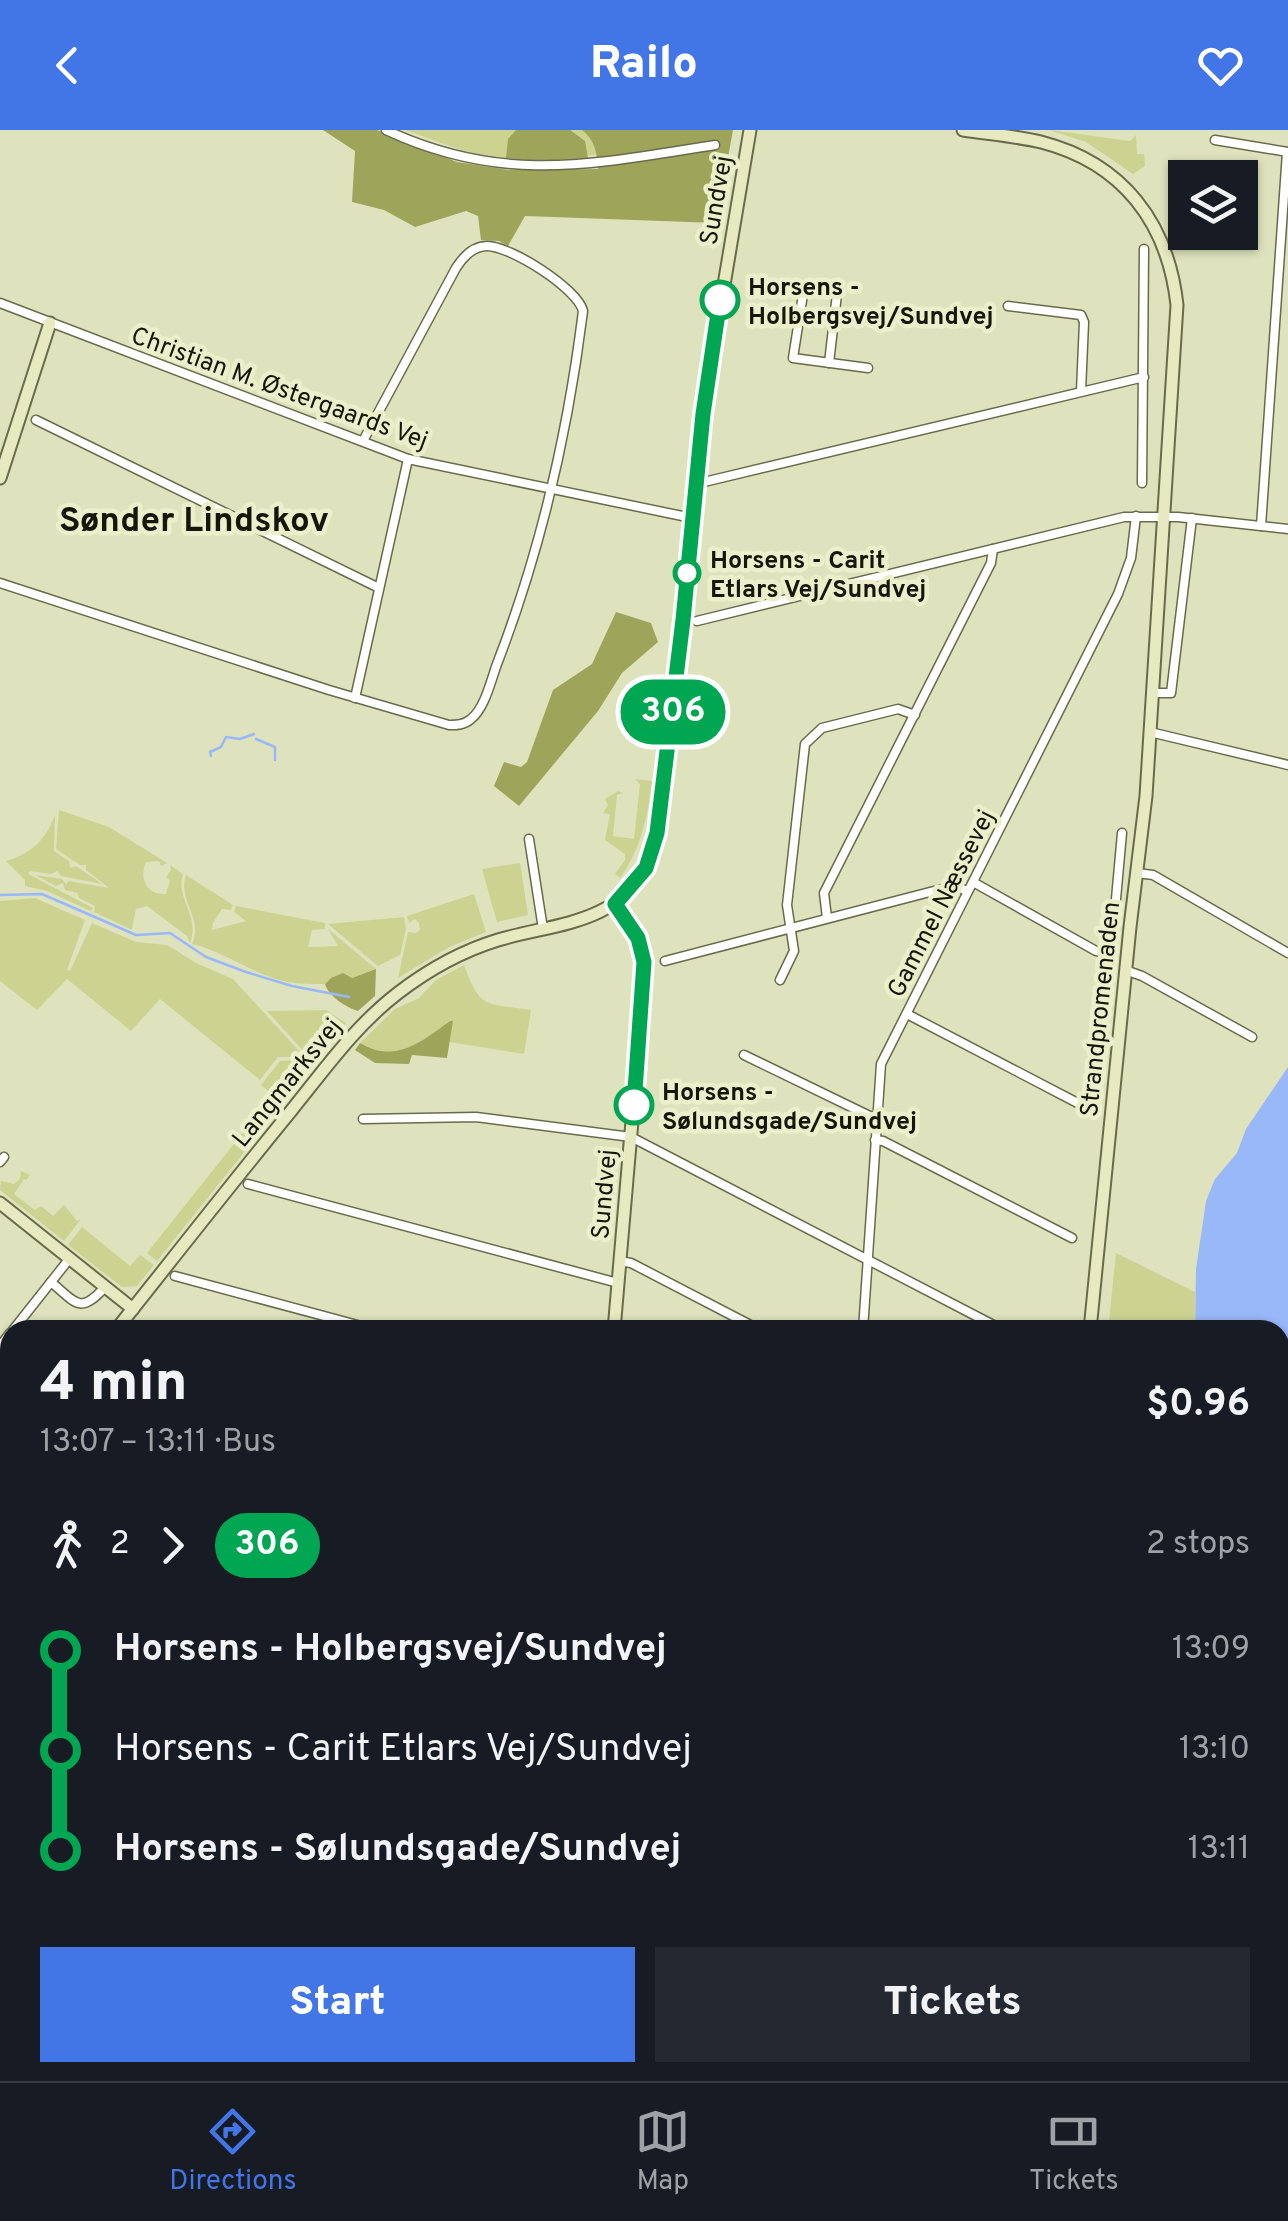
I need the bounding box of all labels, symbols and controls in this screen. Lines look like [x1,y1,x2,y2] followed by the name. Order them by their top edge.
[590,37,698,94] text: Railo
[40,38,95,93] icon: back
[1193,38,1248,93] icon: heart
[694,153,742,248] street label: Sundvej
[1168,160,1258,250] map controls
[1168,160,1258,250] button: layers
[748,273,994,334] place label: Horsens - Holbergsvej/Sundvej
[701,281,739,319] marker: Horsens - Holbergsvej/Sundvej
[126,321,432,459] street label: Christian M. Østergaards Vej
[59,500,329,544] district label: Sønder Lindskov
[710,546,926,607] place label: Horsens - Carit Etlars Vej/Sundvej
[674,560,700,586] marker: Horsens - Carit Etlars Vej/Sundvej
[616,680,730,744] line badge: 306
[641,690,705,734] text: 306
[882,805,1004,1004] street label: Gammel Næssevej
[1075,900,1129,1118] street label: Strandpromenaden
[226,1013,350,1155] street label: Langmarksvej
[662,1078,917,1139] place label: Horsens - Sølundsgade/Sundvej
[615,1086,653,1124] marker: Horsens - Sølundsgade/Sundvej
[586,1148,626,1241] street label: Sundvej
[40,1350,188,1420] text: 4 min
[1146,1381,1250,1430] text: $0.96
[40,1423,276,1463] text: 13:07 – 13:11 · Bus
[40,1518,95,1573] icon: walk
[145,1518,200,1573] icon: forward
[235,1523,300,1567] text: 306
[110,1525,130,1565] text: 2
[1146,1525,1250,1565] text: 2 stops
[114,1626,667,1675] text: Horsens - Holbergsvej/Sundvej
[1172,1630,1250,1670] text: 13:09
[114,1726,692,1775] text: Horsens - Carit Etlars Vej/Sundvej
[1179,1730,1250,1770] text: 13:10
[114,1826,681,1875] text: Horsens - Sølundsgade/Sundvej
[1188,1830,1250,1870] text: 13:11
[40,1947,635,2062] button: Start
[655,1947,1250,2062] button: Tickets
[169,2104,297,2200] tab: Directions
[635,2104,690,2200] tab: Map
[1029,2104,1119,2200] tab: Tickets

